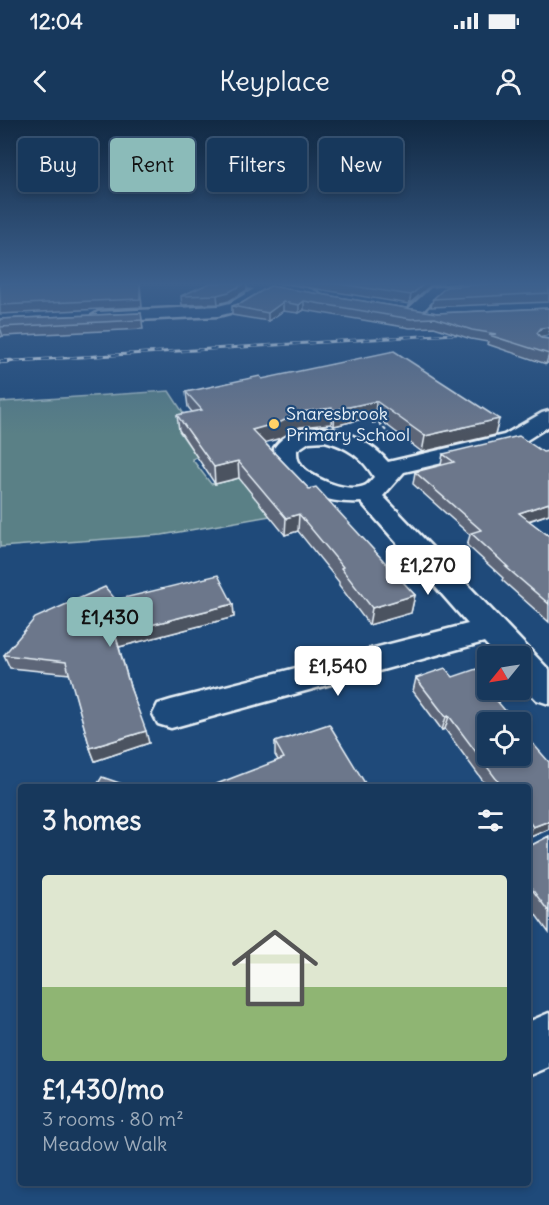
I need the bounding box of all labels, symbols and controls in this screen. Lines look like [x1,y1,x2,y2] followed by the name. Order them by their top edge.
[30,7,83,35] text: 12:04
[219,64,330,98] text: Keyplace
[24,65,57,98] icon: back
[492,65,525,98] icon: person
[18,138,98,192] chip: Buy
[110,138,195,192] chip: Rent
[207,138,307,192] chip: Filters
[319,138,403,192] chip: New
[286,402,410,446] place label: Snaresbrook Primary School
[267,417,281,431] marker: Snaresbrook Primary School
[379,545,477,596] pin: £1,270
[400,552,456,577] text: £1,270
[61,597,159,648] pin: £1,430
[81,604,139,629] text: £1,430
[289,646,387,697] pin: £1,540
[477,646,531,700] north arrow
[477,646,531,766] map controls
[309,653,367,678] text: £1,540
[477,712,531,766] button: locate
[42,804,141,837] text: 3 homes
[474,804,507,837] icon: filters
[221,914,329,1022] icon: home
[42,1073,164,1106] text: £1,430/mo
[42,1106,184,1131] text: 3 rooms · 80 m²
[42,1131,167,1156] text: Meadow Walk

